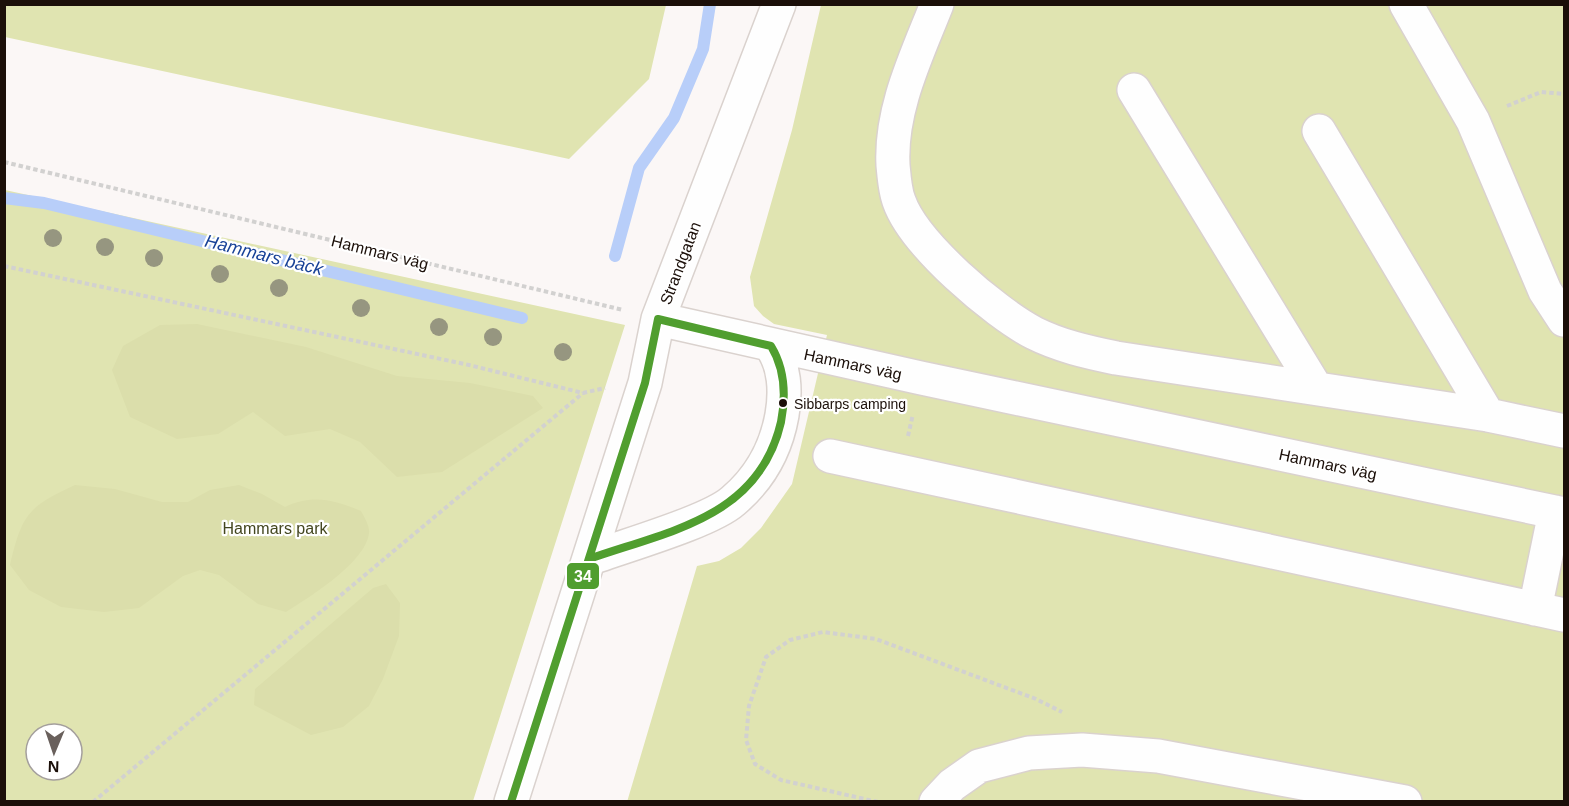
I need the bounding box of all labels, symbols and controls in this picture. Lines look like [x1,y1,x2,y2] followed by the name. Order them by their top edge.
[657,219,704,307] street label: Strandgatan
[203,231,326,280] water label: Hammars bäck
[330,232,430,273] street label: Hammars väg
[802,346,903,383] street label: Hammars väg
[794,396,906,412] place label: Sibbarps camping
[777,397,789,409] marker: Sibbarps camping
[1277,446,1378,483] street label: Hammars väg
[223,520,328,537] park label: Hammars park
[566,562,600,590] line badge: 34
[574,568,592,585] text: 34
[24,722,84,782] north arrow
[47,758,60,775] text: N

